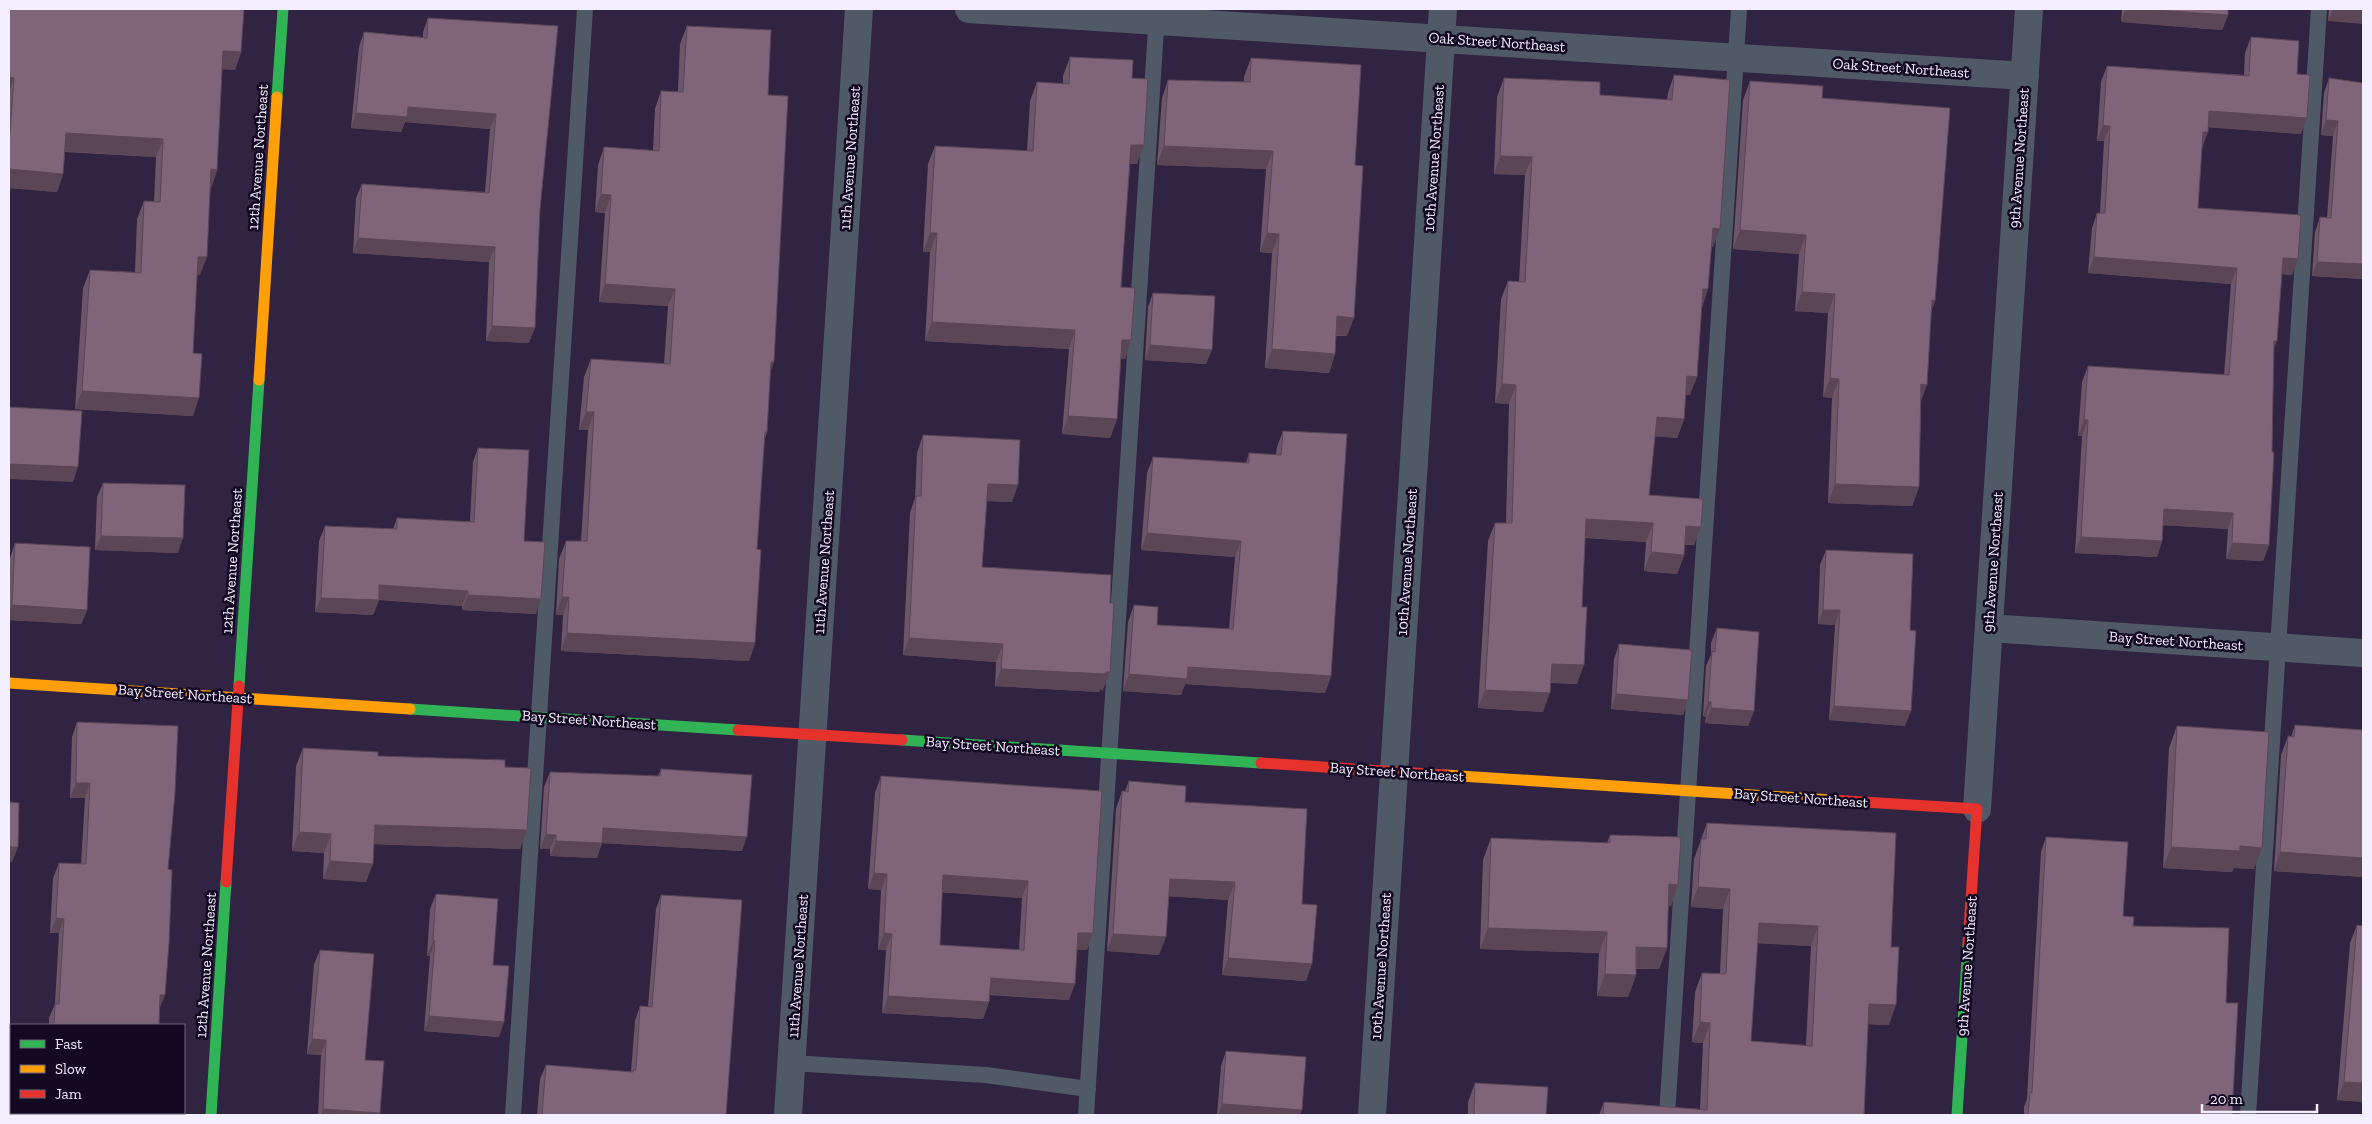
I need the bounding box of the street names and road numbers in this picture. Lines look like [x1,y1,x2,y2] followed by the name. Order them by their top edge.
[1428,28,1567,56] street label: Oak Street Northeast
[1832,54,1971,82] street label: Oak Street Northeast
[244,83,272,231] street label: 12th Avenue Northeast
[1420,84,1448,232] street label: 10th Avenue Northeast
[836,85,864,231] street label: 11th Avenue Northeast
[2005,87,2033,229] street label: 9th Avenue Northeast
[218,487,246,635] street label: 12th Avenue Northeast
[1393,488,1421,636] street label: 10th Avenue Northeast
[810,489,838,635] street label: 11th Avenue Northeast
[1979,491,2007,633] street label: 9th Avenue Northeast
[2108,627,2244,655] street label: Bay Street Northeast
[117,680,253,708] street label: Bay Street Northeast
[521,706,657,734] street label: Bay Street Northeast
[925,732,1061,760] street label: Bay Street Northeast
[1329,758,1465,786] street label: Bay Street Northeast
[1733,784,1869,812] street label: Bay Street Northeast
[192,891,220,1039] street label: 12th Avenue Northeast
[1367,892,1395,1040] street label: 10th Avenue Northeast
[784,893,812,1039] street label: 11th Avenue Northeast
[1953,895,1981,1037] street label: 9th Avenue Northeast

